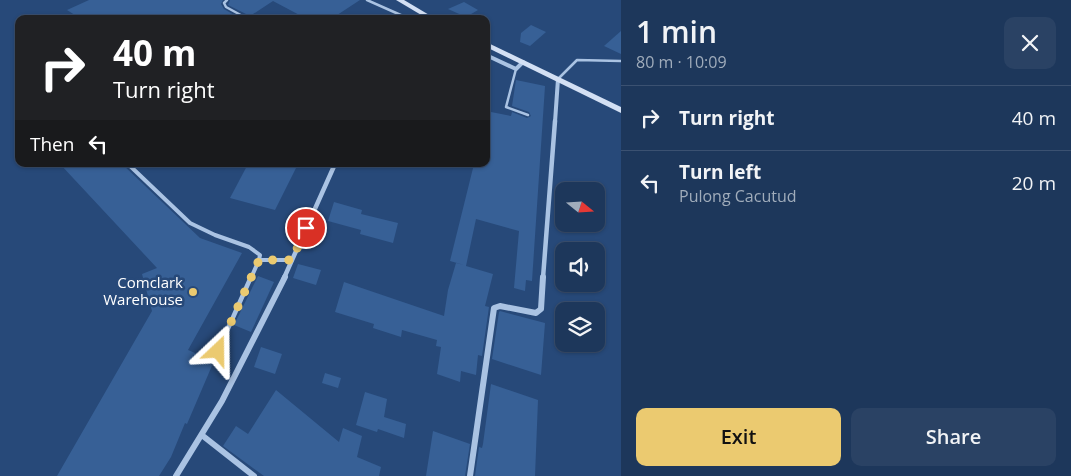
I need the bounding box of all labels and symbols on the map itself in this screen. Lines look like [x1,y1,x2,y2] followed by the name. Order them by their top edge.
[555,182,605,232] north arrow
[285,207,327,249] pin
[103,272,183,309] place label: Comclark Warehouse
[187,286,199,298] marker: Comclark Warehouse
[191,324,243,376] position arrow

